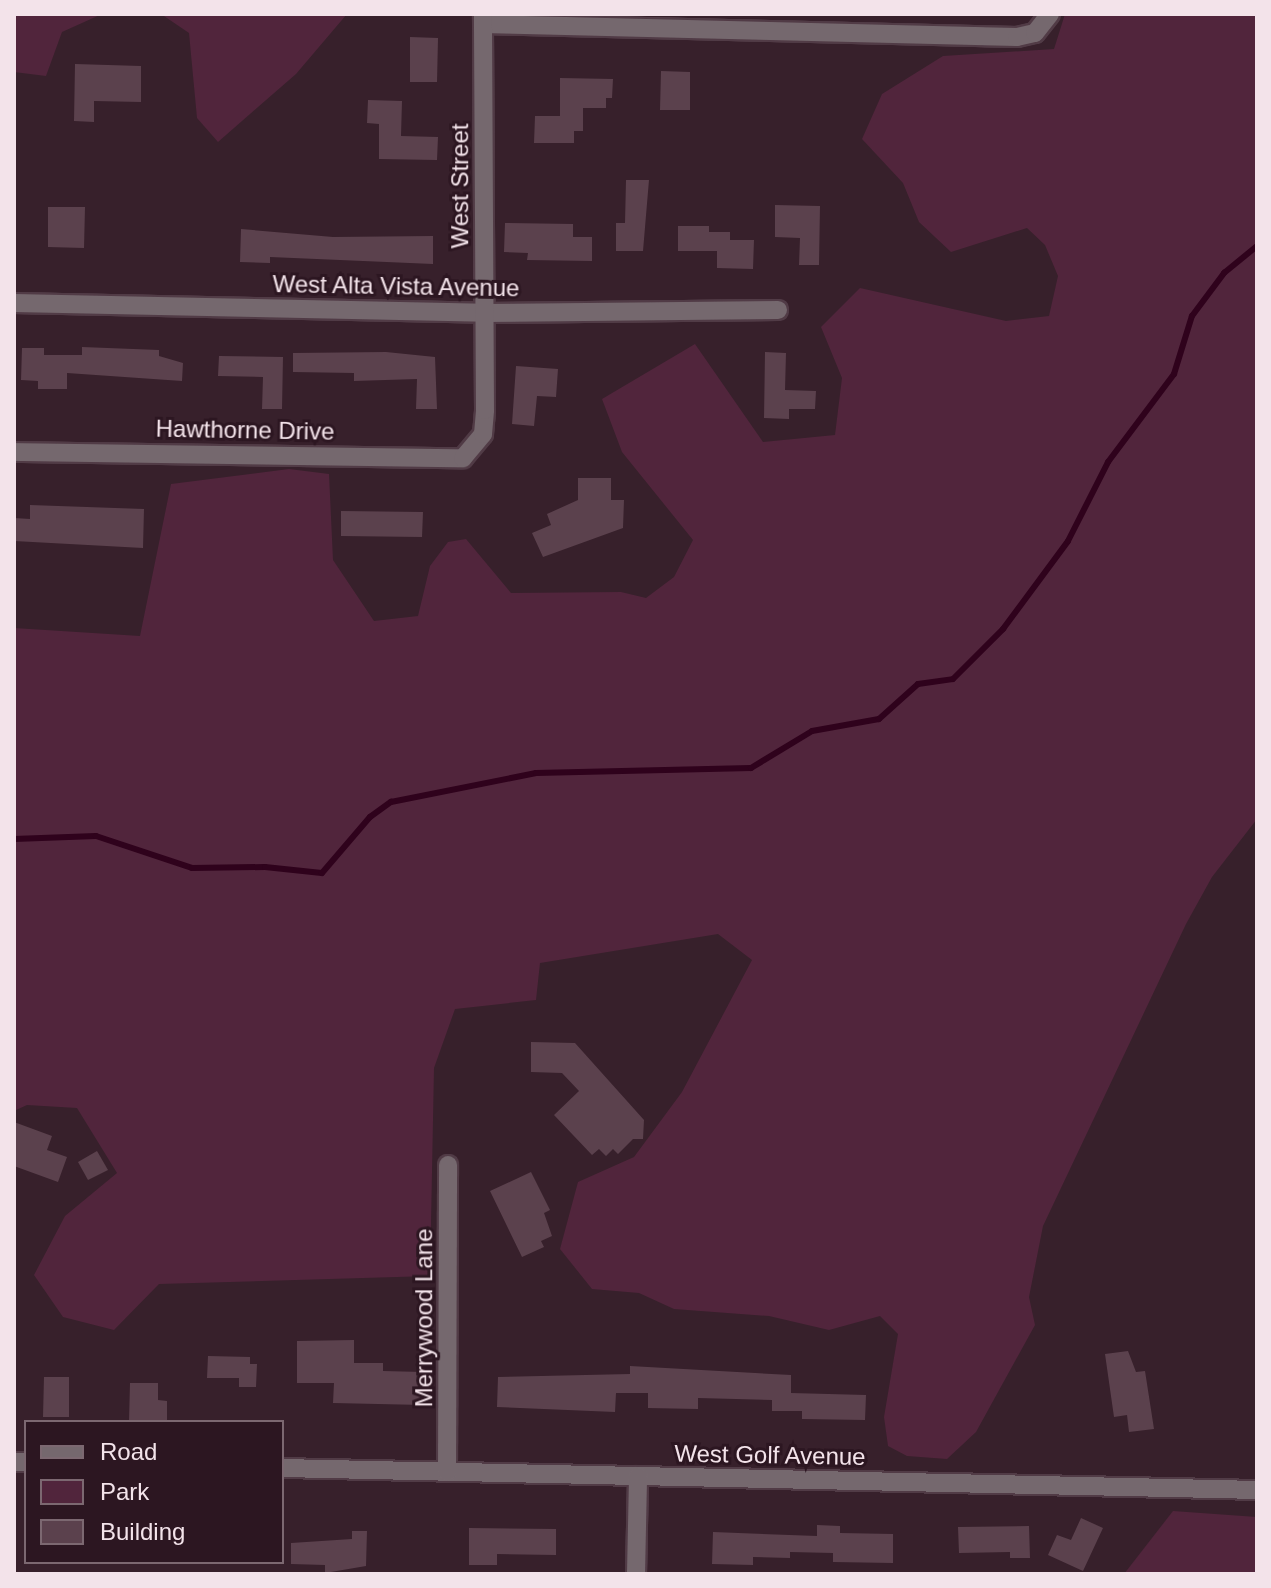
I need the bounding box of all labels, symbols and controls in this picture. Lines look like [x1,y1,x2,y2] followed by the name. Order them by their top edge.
[446,124,474,248] street label: West Street
[271,269,521,303] street label: West Alta Vista Avenue
[155,414,335,446] street label: Hawthorne Drive
[410,1229,438,1407] street label: Merrywood Lane
[24,1420,284,1564] legend
[100,1438,157,1465] text: Road
[673,1439,867,1471] street label: West Golf Avenue
[100,1478,149,1505] text: Park
[100,1518,185,1545] text: Building

